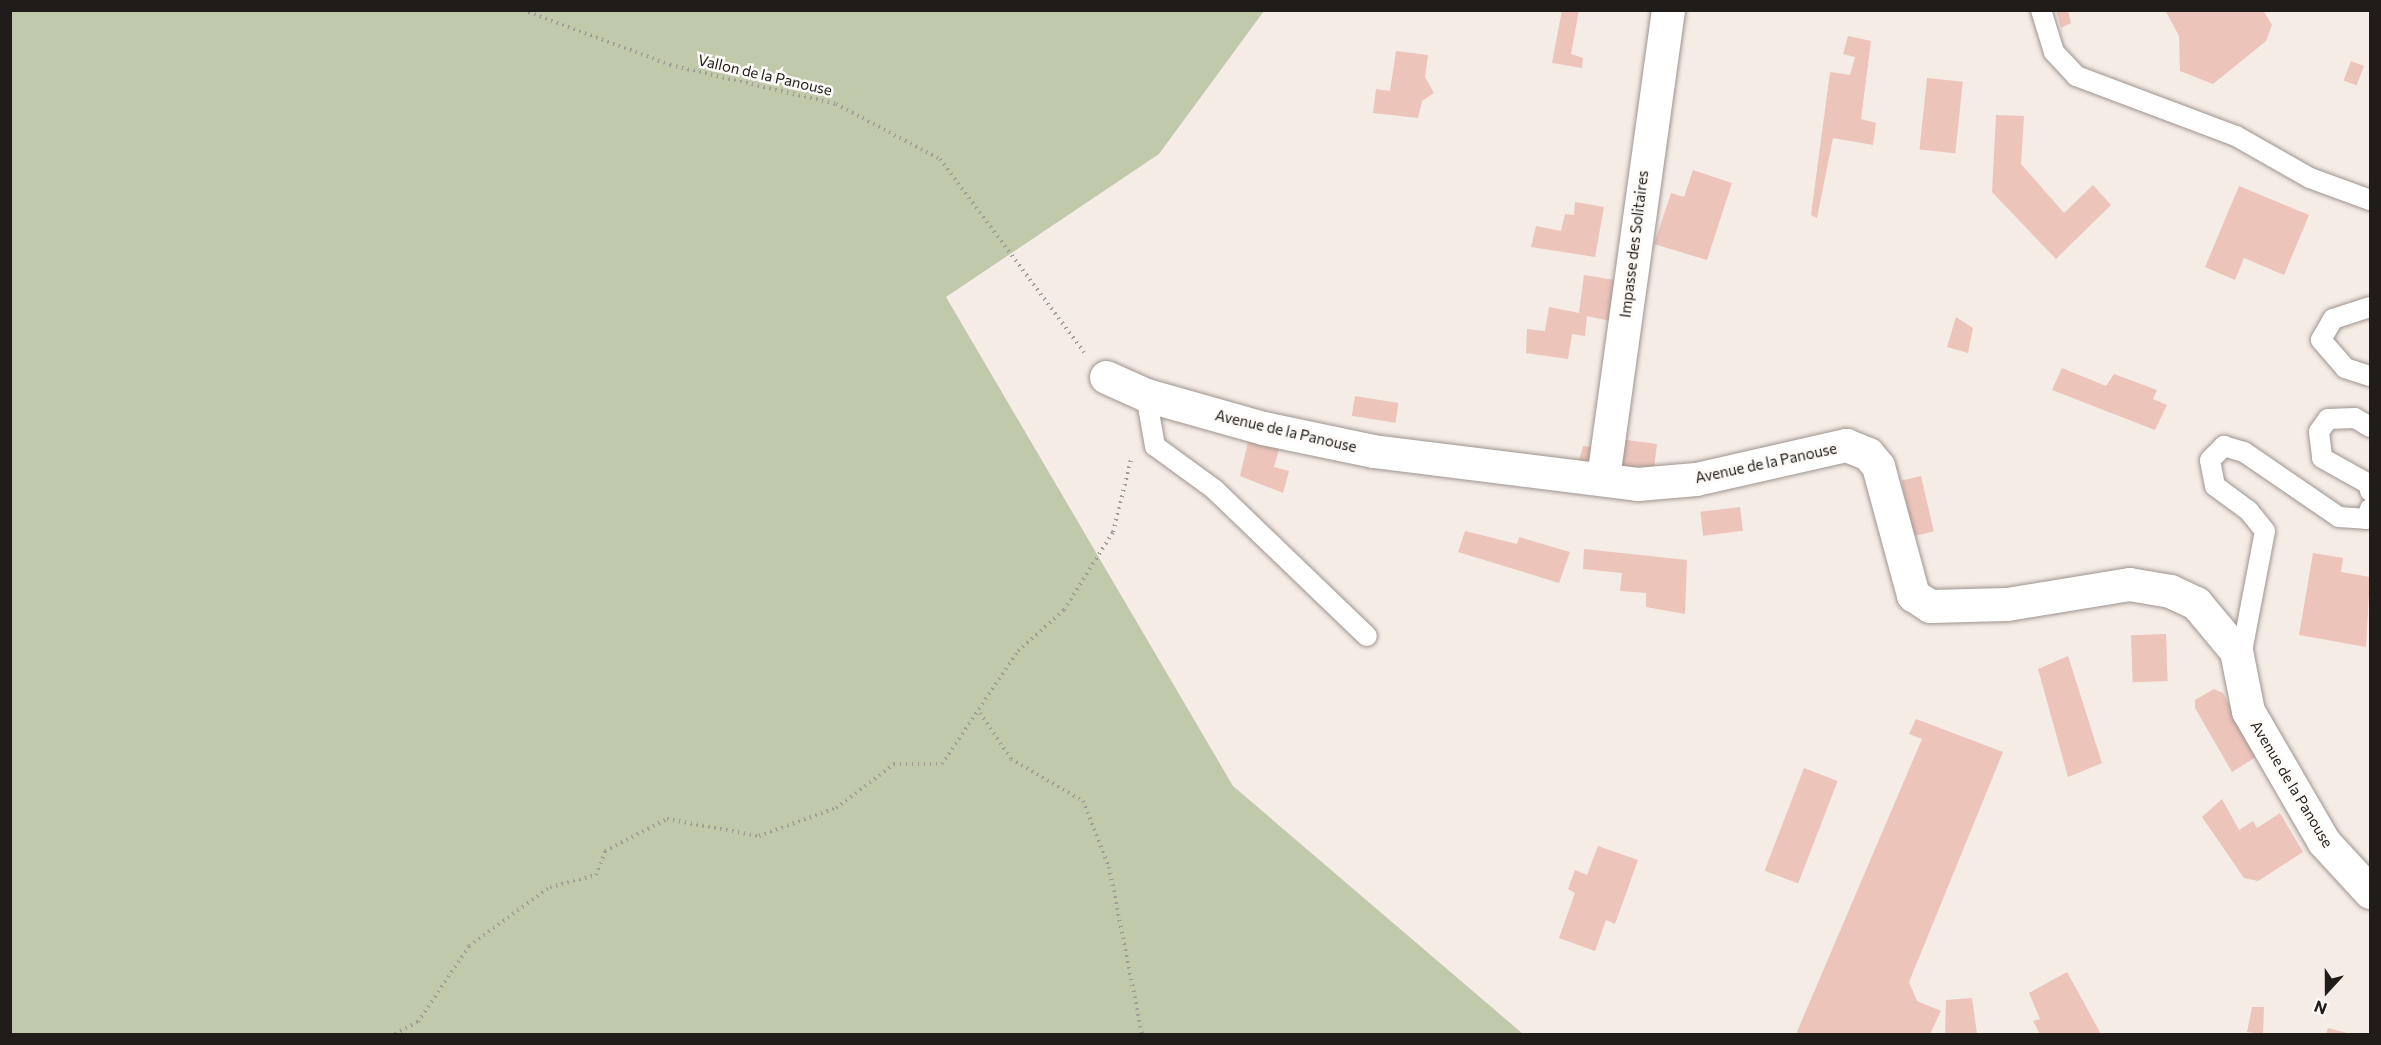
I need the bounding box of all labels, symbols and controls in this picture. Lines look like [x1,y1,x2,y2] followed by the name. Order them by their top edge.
[696,51,834,99] street label: Vallon de la Panouse
[1616,169,1652,319] street label: Impasse des Solitaires
[1213,406,1359,456] street label: Avenue de la Panouse
[1693,439,1839,487] street label: Avenue de la Panouse
[2247,717,2337,851] street label: Avenue de la Panouse
[2297,961,2357,1021] north arrow
[2311,997,2329,1019] text: N

